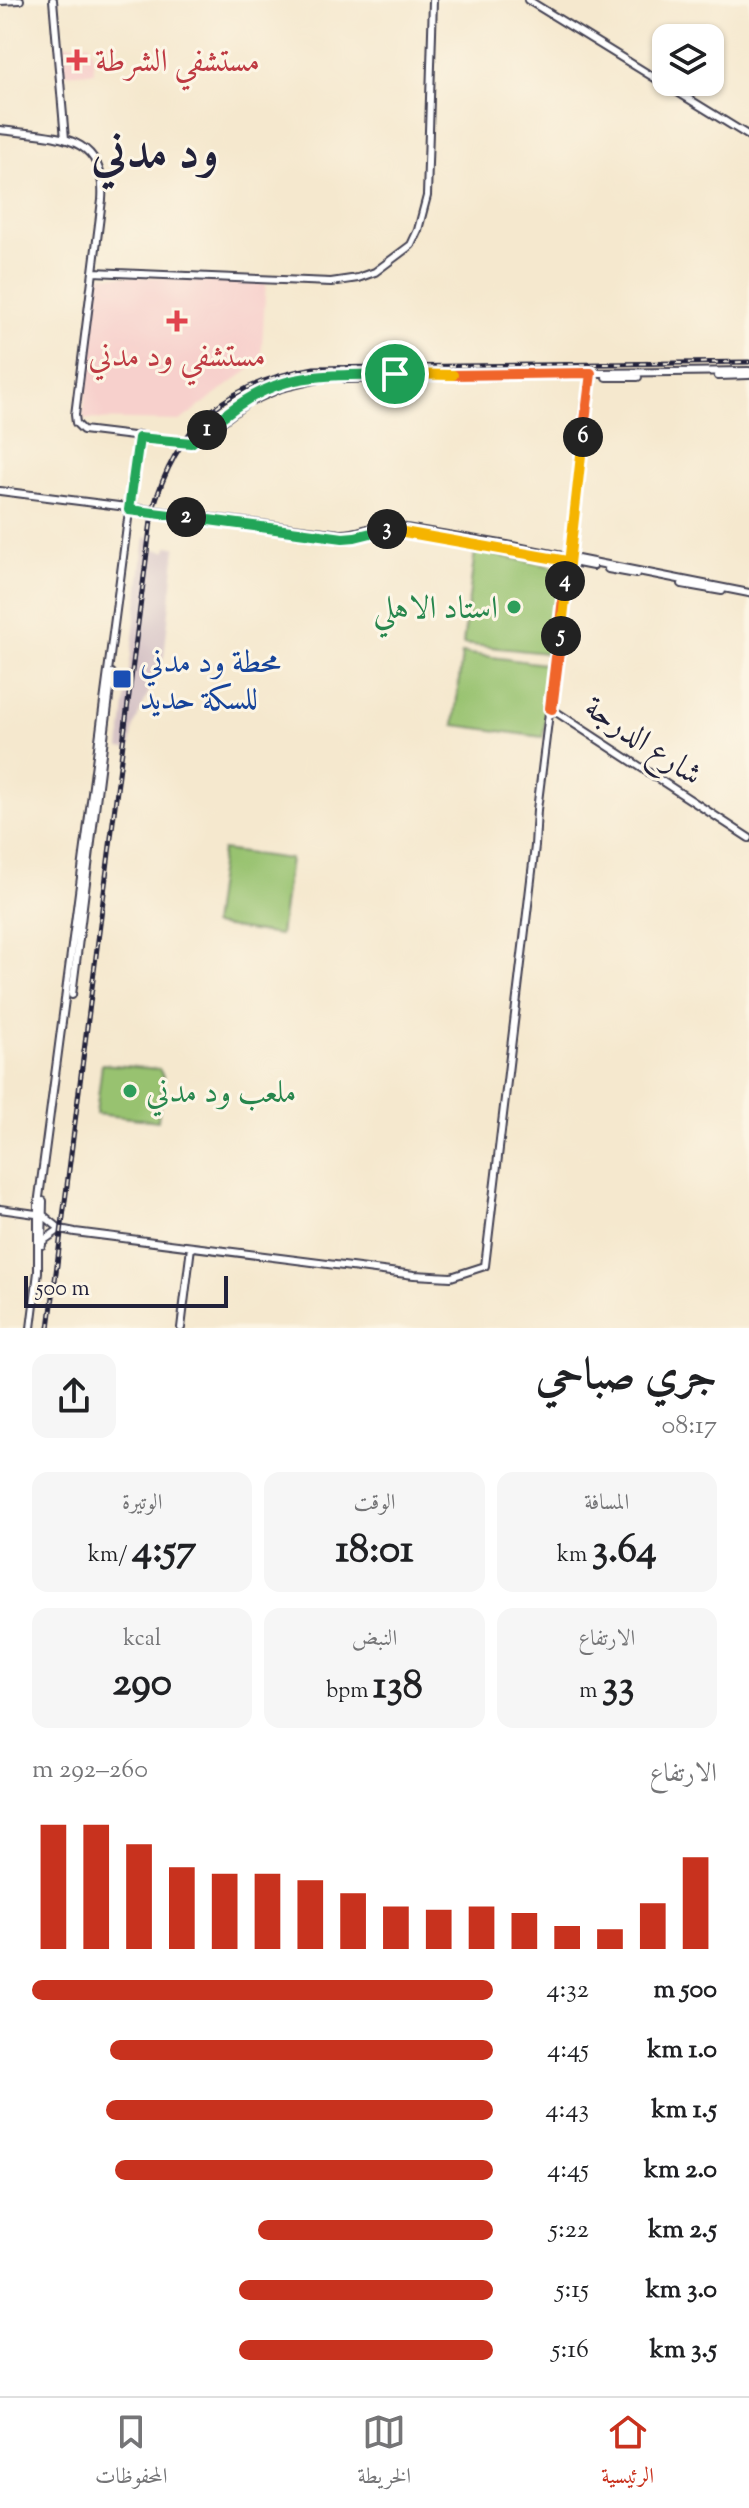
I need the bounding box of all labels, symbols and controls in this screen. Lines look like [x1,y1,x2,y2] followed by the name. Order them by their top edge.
[652,24,724,96] map controls
[652,24,724,96] button: layers
[95,40,260,91] place label: مستشفي الشرطة
[66,49,88,71] marker: مستشفي الشرطة
[90,121,219,190] district label: ود مدني
[166,310,188,332] marker: مستشفي ود مدني
[88,335,266,386] place label: مستشفي ود مدني
[361,340,429,408] pin
[373,352,417,396] icon: arrive
[187,410,227,450] pin: 1
[203,414,211,446] text: 1
[563,417,603,457] pin: 6
[578,421,588,453] text: 6
[166,497,206,537] pin: 2
[181,501,191,533] text: 2
[367,509,407,549] pin: 3
[383,513,391,545] text: 3
[545,561,585,601] pin: 4
[559,565,571,597] text: 4
[373,587,498,638] place label: استاد الاهلي
[505,598,523,616] marker: استاد الاهلي
[541,616,581,656] pin: 5
[557,620,565,652] text: 5
[140,641,281,724] place label: محطة ود مدني للسكة حديد
[111,668,133,690] marker: محطة ود مدني للسكة حديد
[573,686,711,800] street label: شارع الدرجة
[146,1071,297,1117] place label: ملعب ود مدني
[121,1082,139,1100] marker: ملعب ود مدني
[24,1272,228,1308] scale bar
[36,1274,90,1306] text: 500 m
[536,1346,717,1409] text: جري صباحي
[32,1354,116,1438] button: share
[662,1408,717,1445] text: 08:17
[122,1488,162,1520] text: الوتيرة
[353,1488,396,1520] text: الوقت
[584,1488,629,1520] text: المسافة
[132,1523,196,1580] text: 4:57
[336,1523,413,1580] text: 18:01
[592,1523,657,1580] text: 3.64
[88,1540,132,1572] text: /km
[557,1540,592,1572] text: km
[123,1624,161,1656] text: kcal
[352,1624,397,1656] text: النبض
[578,1624,635,1656] text: الارتفاع
[113,1656,172,1713] text: 290
[373,1659,423,1716] text: 138
[602,1659,634,1716] text: 33
[326,1676,373,1708] text: bpm
[579,1676,602,1708] text: m
[32,1752,148,1789] text: 260–292 m
[650,1756,717,1793] text: الارتفاع
[546,1972,589,2009] text: 4:32
[654,1972,717,2009] text: 500 m
[547,2032,589,2069] text: 4:45
[647,2032,717,2069] text: 1.0 km
[546,2092,589,2129] text: 4:43
[651,2092,717,2129] text: 1.5 km
[547,2152,589,2189] text: 4:45
[644,2152,717,2189] text: 2.0 km
[549,2212,589,2249] text: 5:22
[648,2212,717,2249] text: 2.5 km
[556,2272,589,2309] text: 5:15
[646,2272,717,2309] text: 3.0 km
[552,2332,589,2369] text: 5:16
[650,2332,717,2369] text: 3.5 km
[95,2410,168,2497] tab: المحفوظات
[358,2410,411,2497] tab: الخريطة
[601,2410,654,2497] tab: الرئيسية

